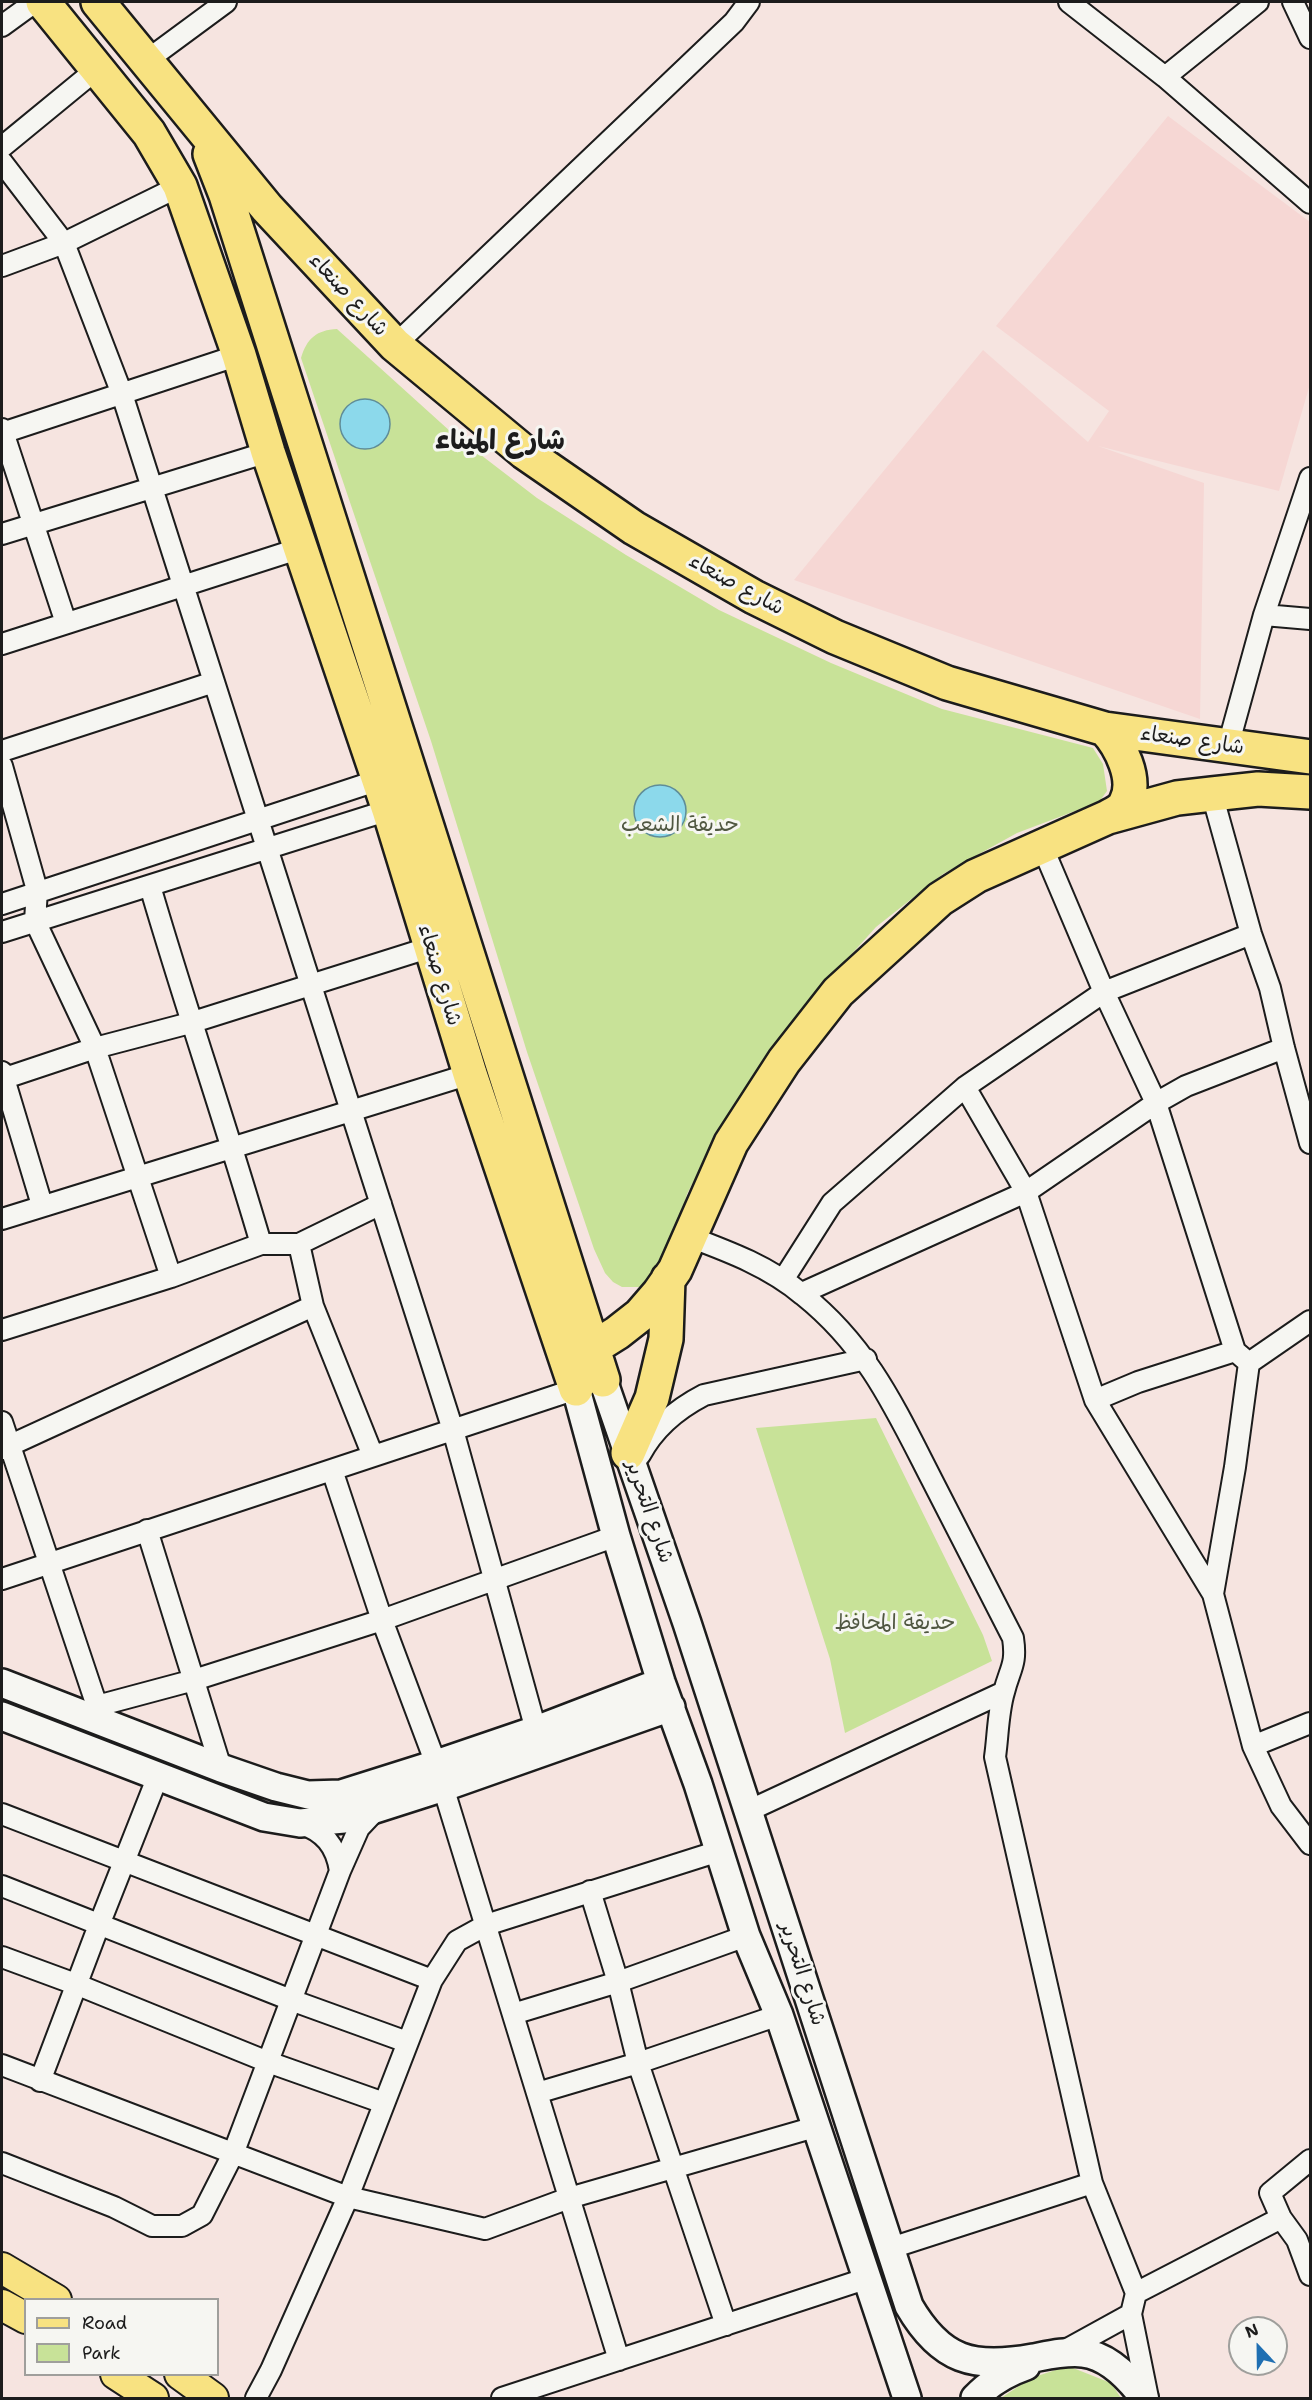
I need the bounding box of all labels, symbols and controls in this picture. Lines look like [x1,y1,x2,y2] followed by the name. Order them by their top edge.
[303,248,393,342] street label: شارع صنعاء
[435,426,565,458] district label: شارع الميناء
[684,549,788,621] street label: شارع صنعاء
[1138,721,1246,761] street label: شارع صنعاء
[621,813,739,839] park label: حديقة الشعب
[412,921,466,1029] street label: شارع صنعاء
[620,1457,678,1567] street label: شارع التحرير
[835,1611,955,1637] park label: حديقة المحافظ
[773,1919,831,2029] street label: شارع التحرير
[24,2298,219,2376] legend
[82,2311,127,2335] text: Road
[1228,2316,1288,2376] north arrow
[1242,2319,1262,2343] text: N
[82,2341,121,2365] text: Park

